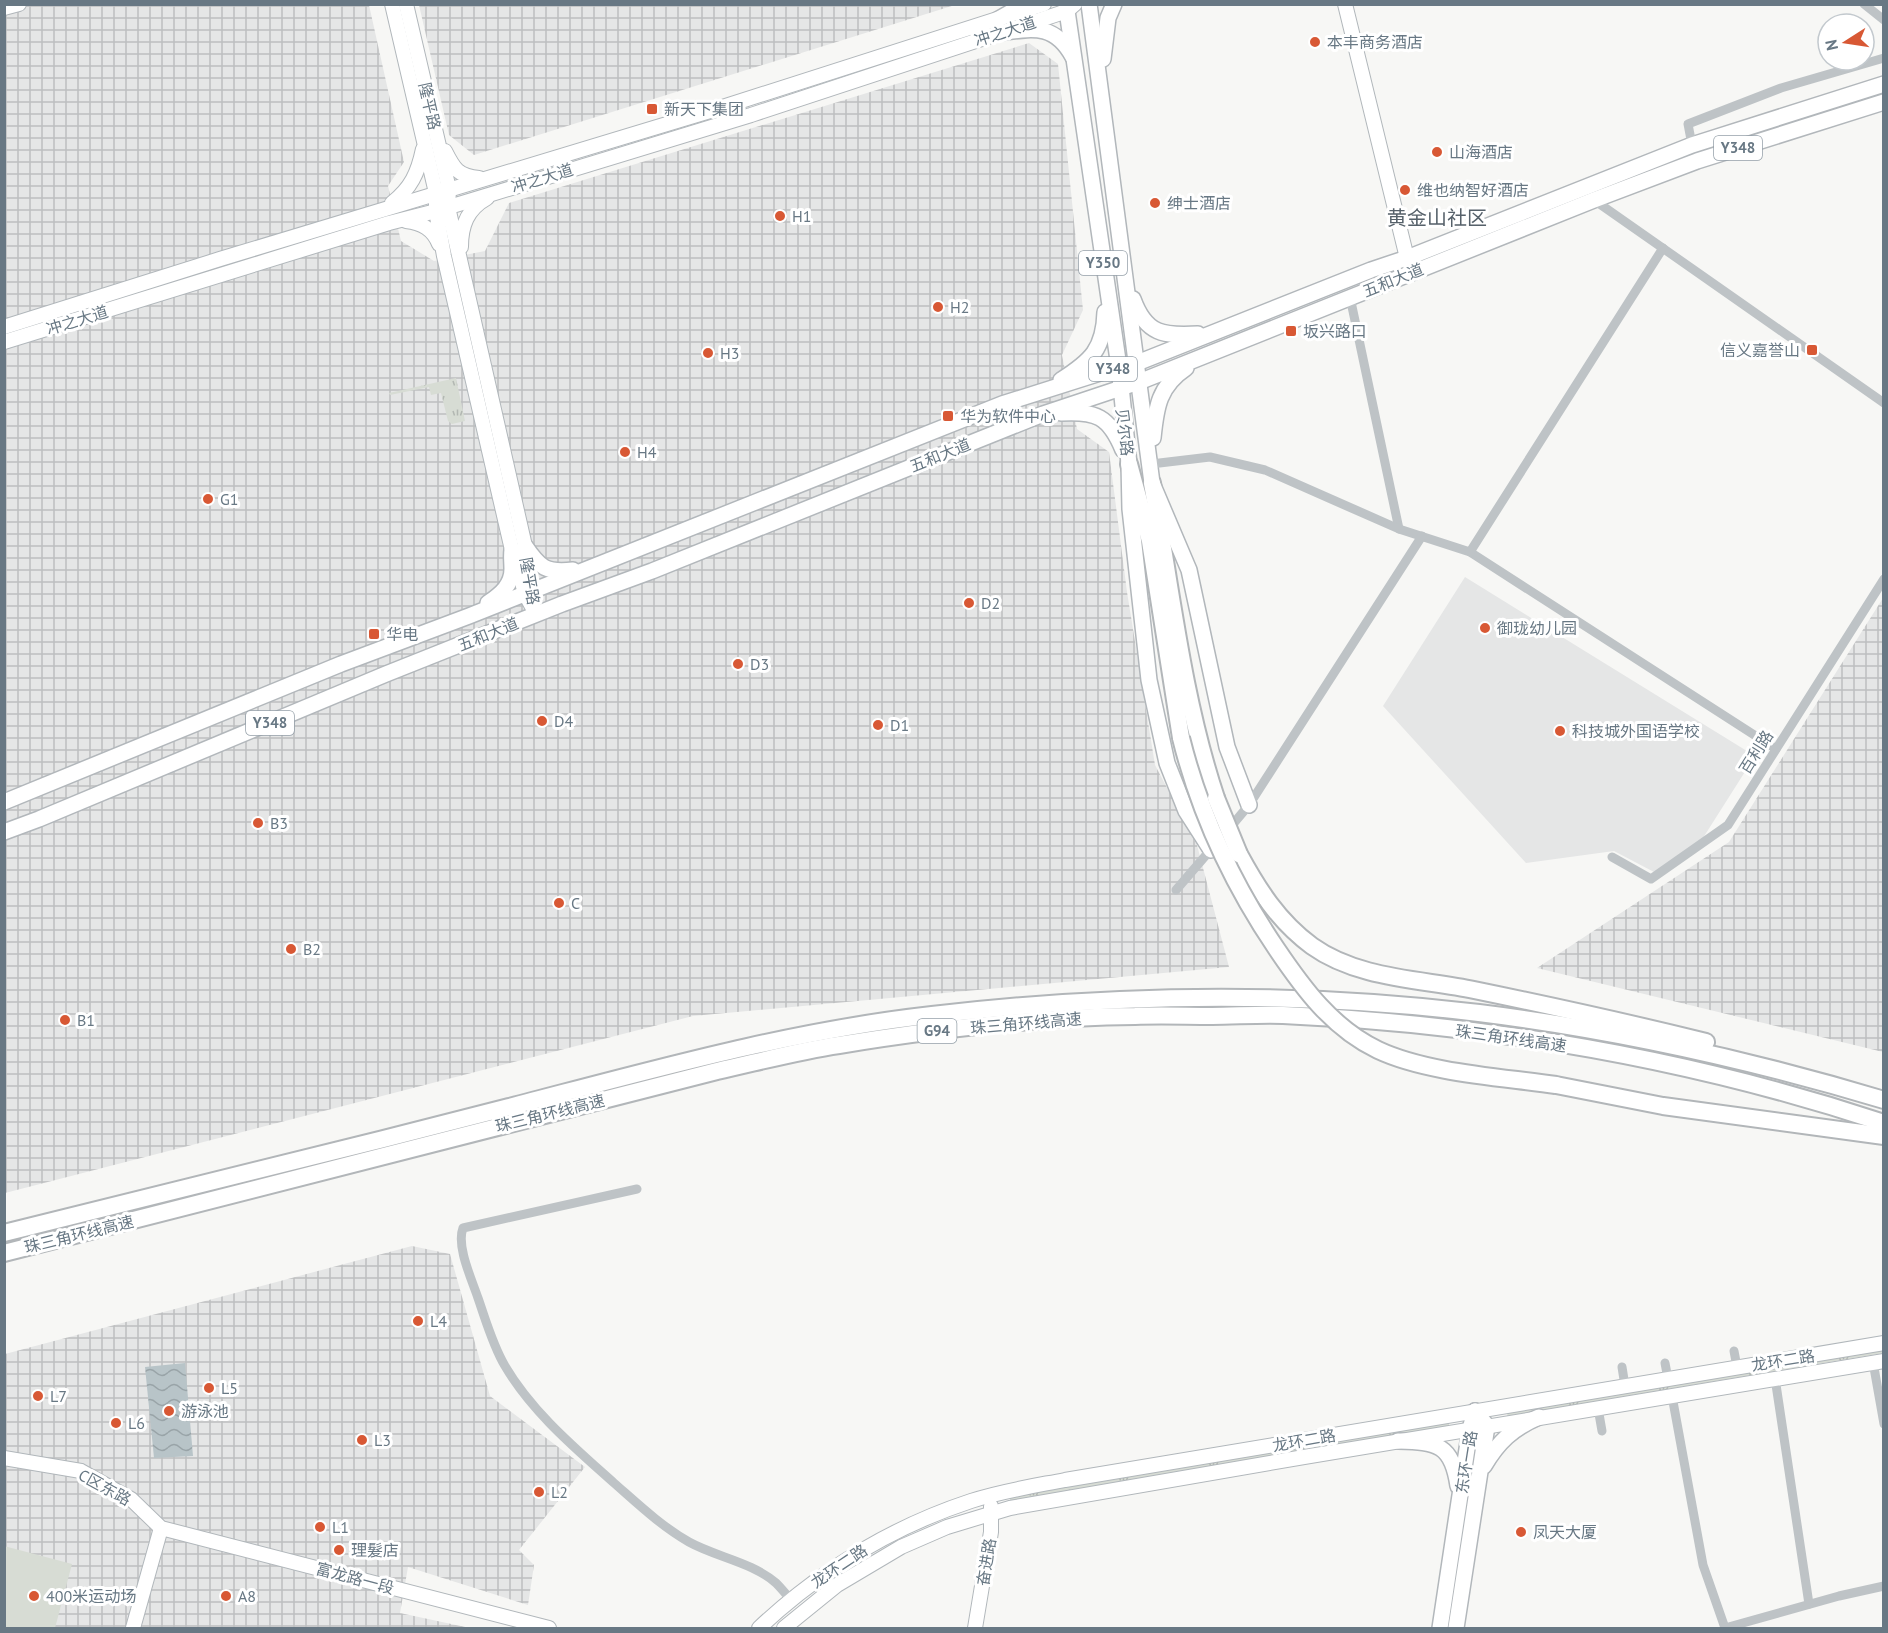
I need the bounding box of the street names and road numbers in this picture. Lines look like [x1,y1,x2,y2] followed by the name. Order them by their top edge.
[971,12,1039,50] street label: 冲之大道
[415,80,445,132] street label: 隆平路
[1714,136,1762,160] road number: Y348
[508,159,576,197] street label: 冲之大道
[1079,251,1127,275] road number: Y350
[1360,259,1426,301] street label: 五和大道
[43,301,111,339] street label: 冲之大道
[1089,357,1137,381] road number: Y348
[1112,407,1138,457] street label: 贝尔路
[907,434,973,476] street label: 五和大道
[516,556,544,606] street label: 隆平路
[455,613,521,655] street label: 五和大道
[246,711,294,735] road number: Y348
[1735,726,1777,778] street label: 百利路
[969,1008,1083,1038] street label: 珠三角环线高速
[918,1019,956,1043] road number: G94
[1454,1020,1568,1056] street label: 珠三角环线高速
[493,1090,607,1136] street label: 珠三角环线高速
[22,1211,136,1257] street label: 珠三角环线高速
[1750,1345,1816,1375] street label: 龙环二路
[1271,1425,1337,1455] street label: 龙环二路
[1451,1429,1481,1495] street label: 东环一路
[75,1464,135,1510] street label: C区东路
[972,1537,1000,1587] street label: 奋进路
[807,1540,871,1592] street label: 龙环二路
[314,1558,396,1598] street label: 富龙路一段

